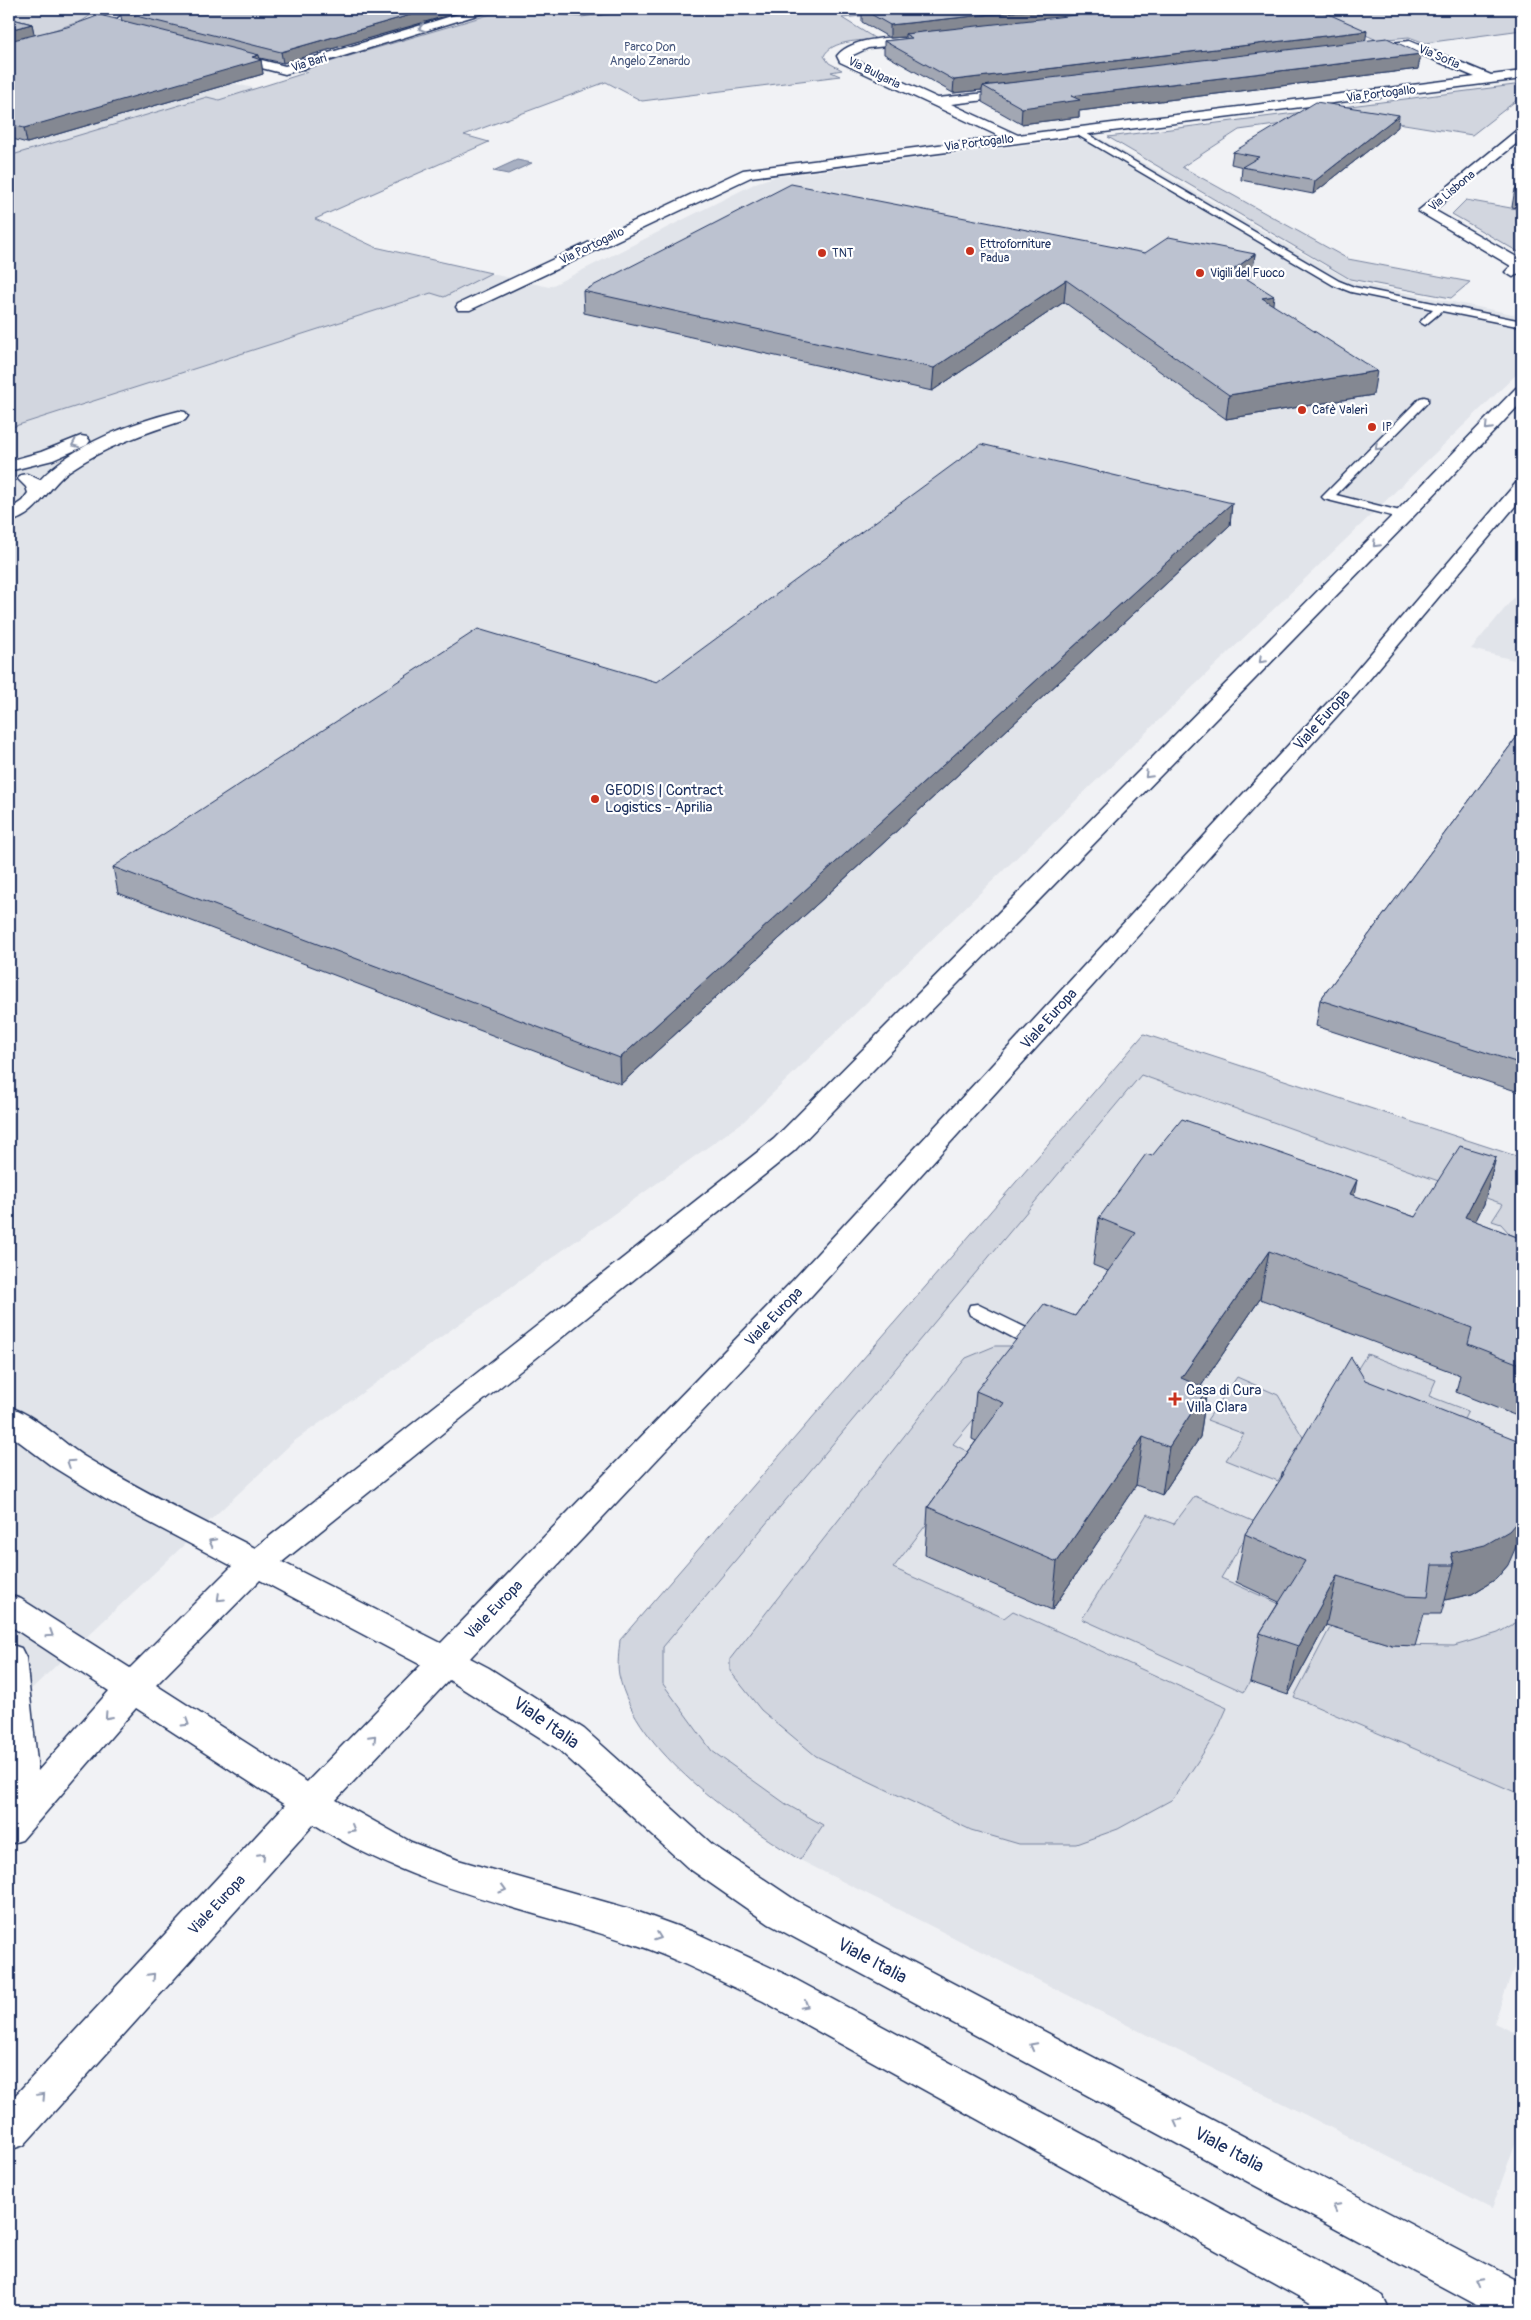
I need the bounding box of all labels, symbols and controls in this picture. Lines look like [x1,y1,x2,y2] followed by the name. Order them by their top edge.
[419,23,427,33] one-way arrow
[610,40,691,69] park label: Parco Don Angelo Zanardo
[1416,42,1462,73] street label: Via Sofia
[289,51,329,75] street label: Via Bari
[845,54,903,92] street label: Via Bulgaria
[1345,82,1417,106] street label: Via Portogallo
[943,131,1015,155] street label: Via Portogallo
[1426,167,1479,215] street label: Via Lisbona
[557,224,627,268] street label: Via Portogallo
[980,237,1051,266] place label: Ettroforniture Padua
[964,245,976,257] marker: Ettroforniture Padua
[832,246,854,261] place label: TNT
[816,247,828,259] marker: TNT
[1210,266,1285,281] place label: Vigili del Fuoco
[1194,267,1206,279] marker: Vigili del Fuoco
[1312,403,1368,418] place label: Cafè Valerì
[1296,404,1308,416] marker: Cafè Valerì
[1382,420,1392,435] place label: IP
[1366,421,1378,433] marker: IP
[1485,421,1494,430] one-way arrow
[71,437,80,448] one-way arrow
[1375,441,1384,450] one-way arrow
[1372,538,1381,547] one-way arrow
[1258,654,1267,663] one-way arrow
[1290,686,1354,754] street label: Viale Europa
[1144,770,1153,779] one-way arrow
[605,781,724,817] place label: GEODIS | Contract Logistics - Aprilia
[589,793,601,805] marker: GEODIS | Contract Logistics - Aprilia
[1017,985,1081,1053] street label: Viale Europa
[741,1283,807,1351] street label: Viale Europa
[1186,1381,1262,1417] place label: Casa di Cura Villa Clara
[1168,1392,1182,1406] marker: Casa di Cura Villa Clara
[67,1460,76,1469] one-way arrow
[208,1538,217,1548] one-way arrow
[461,1576,527,1644] street label: Viale Europa
[216,1592,225,1601] one-way arrow
[44,1628,53,1638] one-way arrow
[508,1692,584,1754] street label: Viale Italia
[105,1710,114,1719] one-way arrow
[180,1717,189,1727] one-way arrow
[367,1734,376,1743] one-way arrow
[347,1822,356,1832] one-way arrow
[256,1853,265,1862] one-way arrow
[184,1871,250,1939] street label: Viale Europa
[498,1883,506,1893] one-way arrow
[653,1931,661,1941] one-way arrow
[833,1933,911,1989] street label: Viale Italia
[146,1972,155,1981] one-way arrow
[800,1998,809,2008] one-way arrow
[1029,2042,1038,2052] one-way arrow
[36,2092,45,2101] one-way arrow
[1173,2118,1182,2128] one-way arrow
[1190,2122,1268,2178] street label: Viale Italia
[1332,2203,1341,2213] one-way arrow
[1475,2279,1484,2289] one-way arrow

